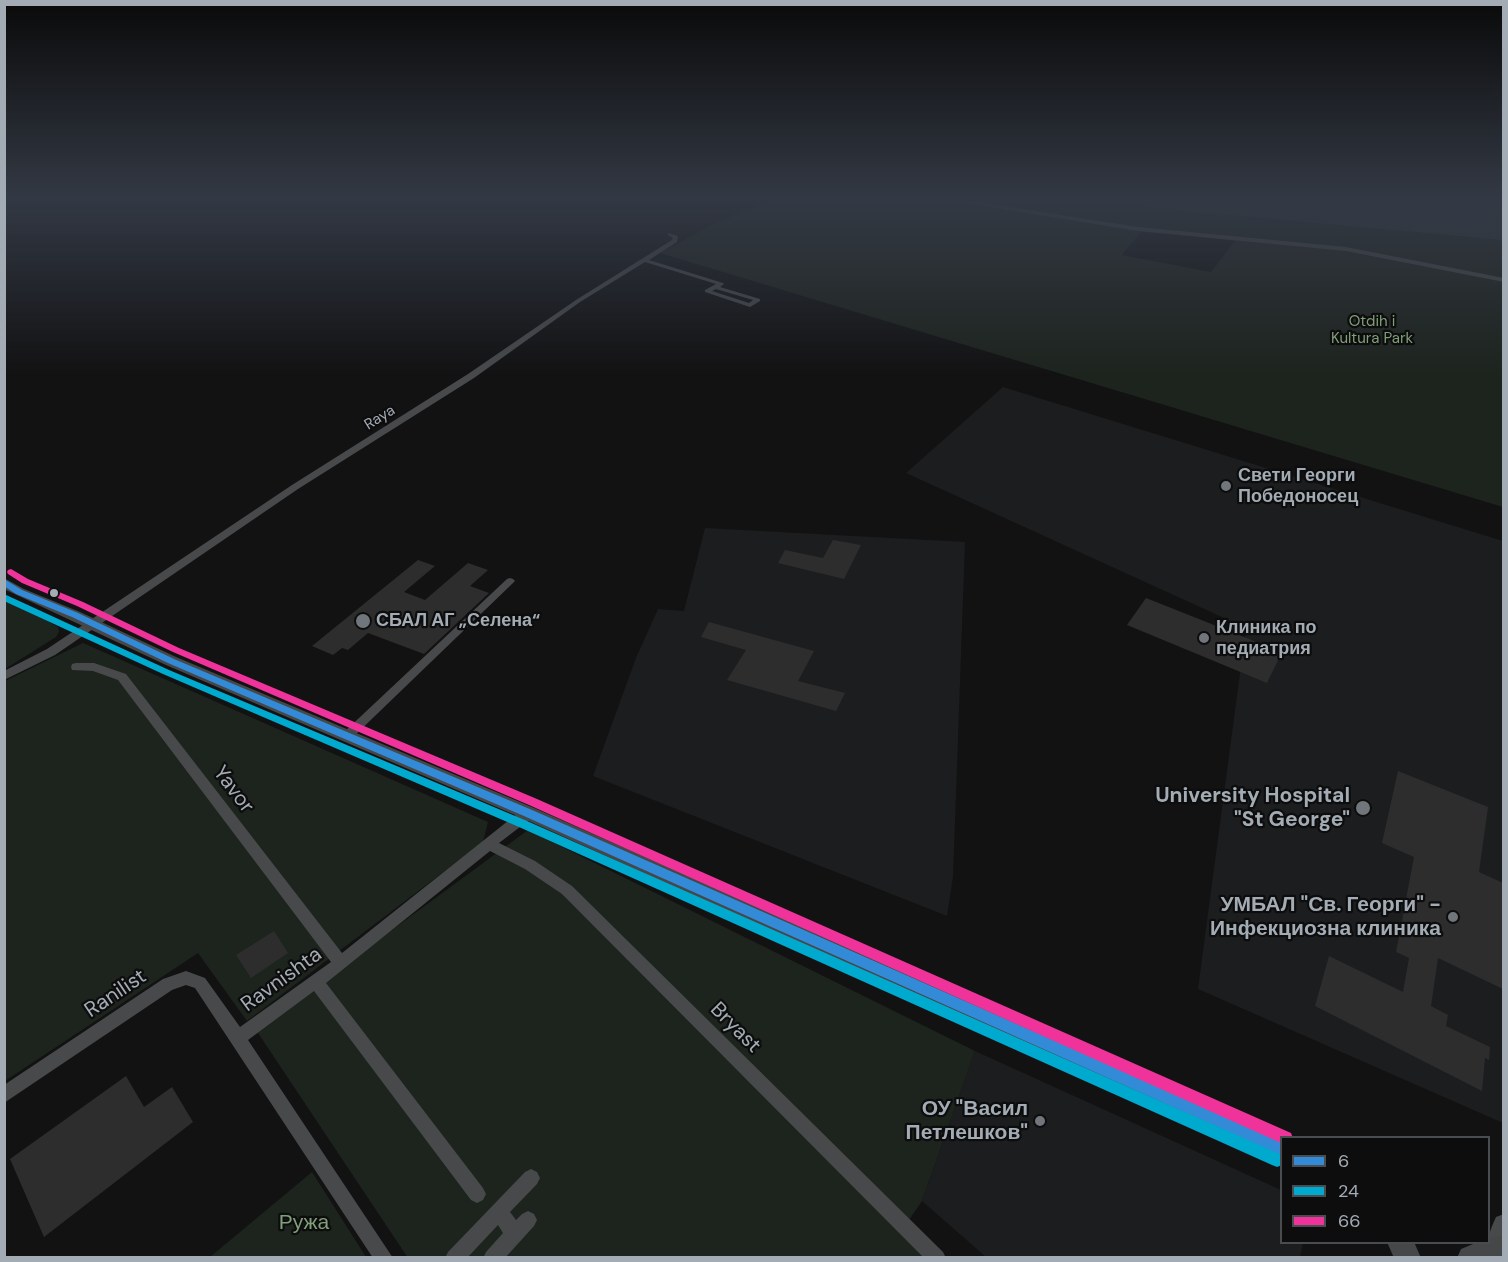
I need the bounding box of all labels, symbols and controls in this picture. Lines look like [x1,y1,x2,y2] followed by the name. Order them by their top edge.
[1331,313,1413,348] park label: Otdih i Kultura Park
[361,402,399,434] street label: Raya
[1238,465,1358,508] place label: Свети Георги Победоносец
[1219,479,1233,493] marker: Свети Георги Победоносец
[48,587,60,599] unlabelled marker
[376,610,540,632] place label: СБАЛ АГ „Селена“
[354,612,372,630] marker: СБАЛ АГ „Селена“
[1216,617,1317,660] place label: Клиника по педиатрия
[1197,631,1211,645] marker: Клиника по педиатрия
[207,761,259,819] street label: Yavor
[1155,783,1350,833] place label: University Hospital "St George"
[1354,799,1372,817] marker: University Hospital "St George"
[1210,892,1441,942] place label: УМБАЛ "Св. Георги" - Инфекциозна клиника
[1446,910,1460,924] marker: УМБАЛ "Св. Георги" - Инфекциозна клиника
[237,942,327,1018] street label: Ravnishta
[80,964,152,1024] street label: Ranilist
[704,997,766,1059] street label: Bryast
[906,1096,1028,1146] place label: ОУ "Васил Петлешков"
[1033,1114,1047,1128] marker: ОУ "Васил Петлешков"
[1280,1136,1490,1244] legend
[1338,1149,1349,1173] text: 6
[1338,1179,1359,1203] text: 24
[1338,1209,1361,1233] text: 66
[279,1210,329,1236] park label: Ружа

